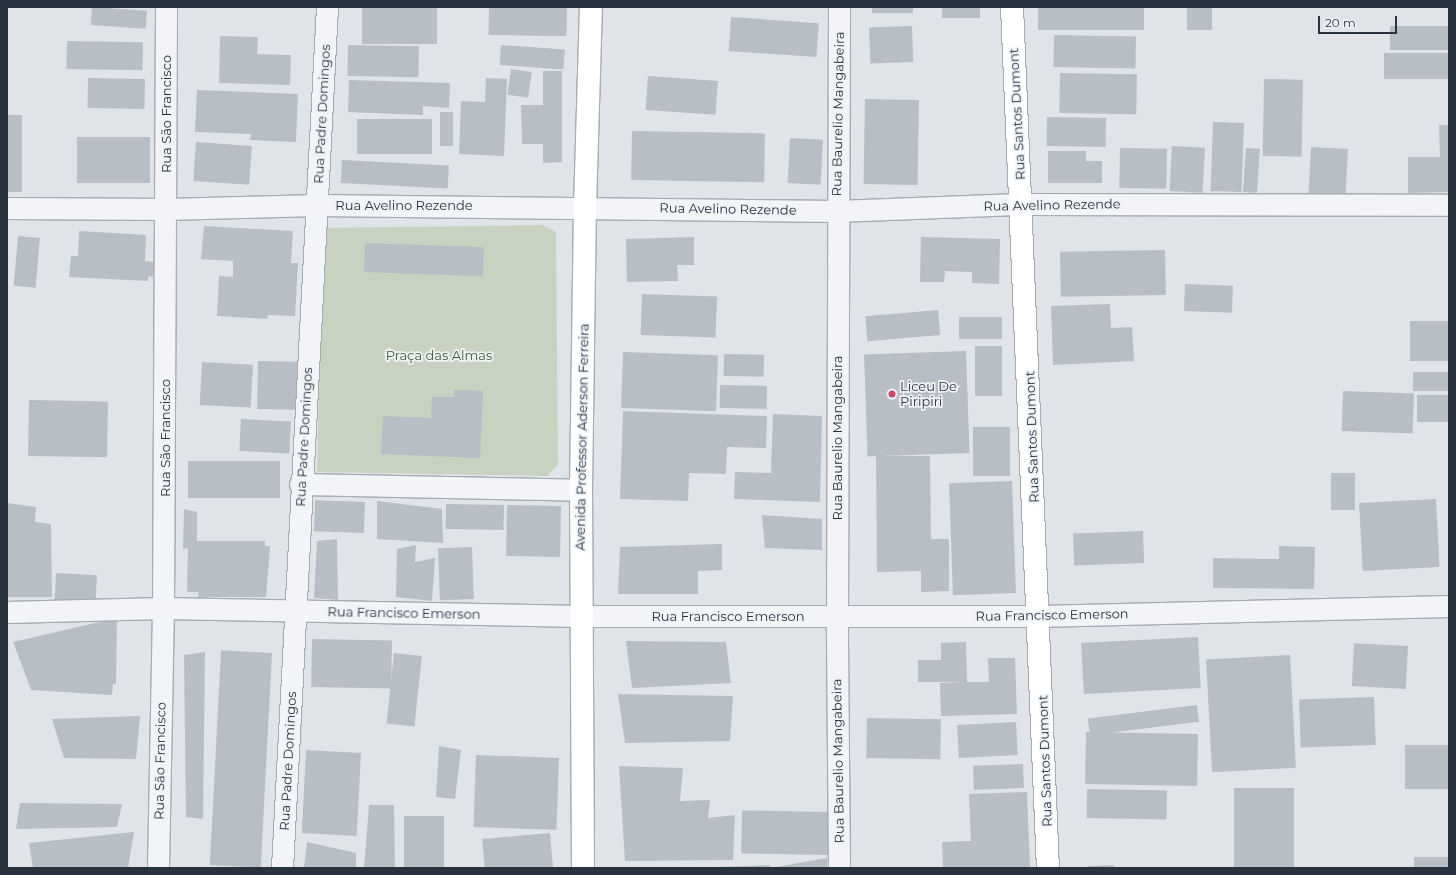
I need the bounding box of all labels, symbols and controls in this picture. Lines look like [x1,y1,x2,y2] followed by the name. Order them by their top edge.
[1320,8,1399,34] scale bar
[1325,15,1356,30] text: 20 m
[829,31,847,197] street label: Rua Baurelio Mangabeira
[311,44,333,184] street label: Rua Padre Domingos
[1006,48,1028,180] street label: Rua Santos Dumont
[158,55,174,173] street label: Rua São Francisco
[983,196,1121,214] street label: Rua Avelino Rezende
[335,197,473,213] street label: Rua Avelino Rezende
[659,200,797,218] street label: Rua Avelino Rezende
[572,323,592,551] street label: Avenida Professor Aderson Ferreira
[386,347,492,363] park label: Praça das Almas
[829,356,845,520] street label: Rua Baurelio Mangabeira
[293,367,315,507] street label: Rua Padre Domingos
[1022,371,1042,503] street label: Rua Santos Dumont
[157,379,173,497] street label: Rua São Francisco
[900,379,957,410] place label: Liceu De Piripiri
[887,389,897,399] marker: Liceu De Piripiri
[327,604,481,622] street label: Rua Francisco Emerson
[975,606,1129,624] street label: Rua Francisco Emerson
[651,608,805,624] street label: Rua Francisco Emerson
[829,678,847,844] street label: Rua Baurelio Mangabeira
[277,691,299,831] street label: Rua Padre Domingos
[1035,695,1055,827] street label: Rua Santos Dumont
[151,702,169,820] street label: Rua São Francisco

